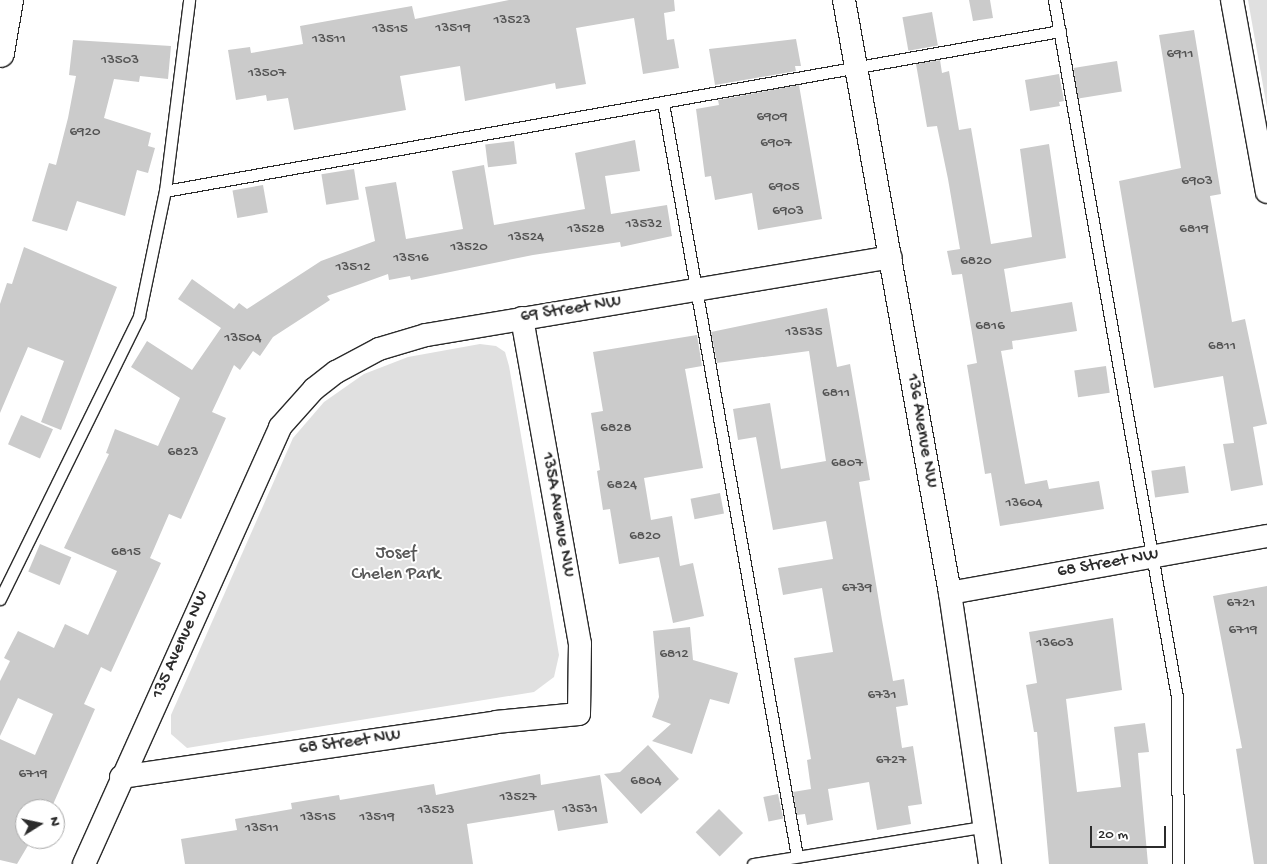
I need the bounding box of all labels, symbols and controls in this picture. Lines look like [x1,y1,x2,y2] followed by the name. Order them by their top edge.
[494,12,530,30] house number: 13523
[435,20,471,38] house number: 13519
[372,21,408,39] house number: 13515
[312,31,346,49] house number: 13511
[1166,46,1194,64] house number: 6911
[101,52,139,70] house number: 13503
[248,65,286,83] house number: 13507
[756,109,788,127] house number: 6909
[70,124,100,142] house number: 6920
[760,135,792,153] house number: 6907
[1181,173,1213,191] house number: 6903
[768,179,800,197] house number: 6905
[772,203,804,221] house number: 6903
[626,216,662,234] house number: 13532
[567,221,605,239] house number: 13528
[1179,221,1209,239] house number: 6819
[508,229,544,247] house number: 13524
[450,239,488,257] house number: 13520
[393,250,429,268] house number: 13516
[960,253,992,271] house number: 6820
[335,259,371,277] house number: 13512
[519,291,623,329] street label: 69 Street NW
[975,318,1005,336] house number: 6816
[785,324,823,342] house number: 13535
[224,330,262,348] house number: 13504
[1208,338,1236,356] house number: 6811
[900,372,942,490] street label: 136 Avenue NW
[822,385,850,403] house number: 6811
[600,420,632,438] house number: 6828
[168,444,198,462] house number: 6823
[535,451,579,579] street label: 135A Avenue NW
[831,455,863,473] house number: 6807
[607,477,637,495] house number: 6824
[1005,495,1043,513] house number: 13604
[629,528,661,546] house number: 6820
[111,544,141,562] house number: 6815
[351,544,441,586] park label: Josef Chelen Park
[1056,544,1160,584] street label: 68 Street NW
[842,580,872,598] house number: 6739
[148,588,214,702] street label: 135 Avenue NW
[1227,595,1255,613] house number: 6721
[1229,622,1257,640] house number: 6719
[1036,635,1074,653] house number: 13603
[659,646,689,664] house number: 6812
[867,687,897,705] house number: 6731
[298,725,402,761] street label: 68 Street NW
[876,752,906,770] house number: 6727
[19,766,47,784] house number: 6719
[630,773,662,791] house number: 6804
[500,789,536,807] house number: 13527
[15,799,65,849] north arrow
[562,801,598,819] house number: 13531
[418,802,454,820] house number: 13523
[300,809,336,827] house number: 13515
[359,809,395,827] house number: 13519
[45,815,63,827] text: N
[1092,816,1168,848] scale bar
[245,820,279,838] house number: 13511
[1098,826,1128,844] text: 20 m

